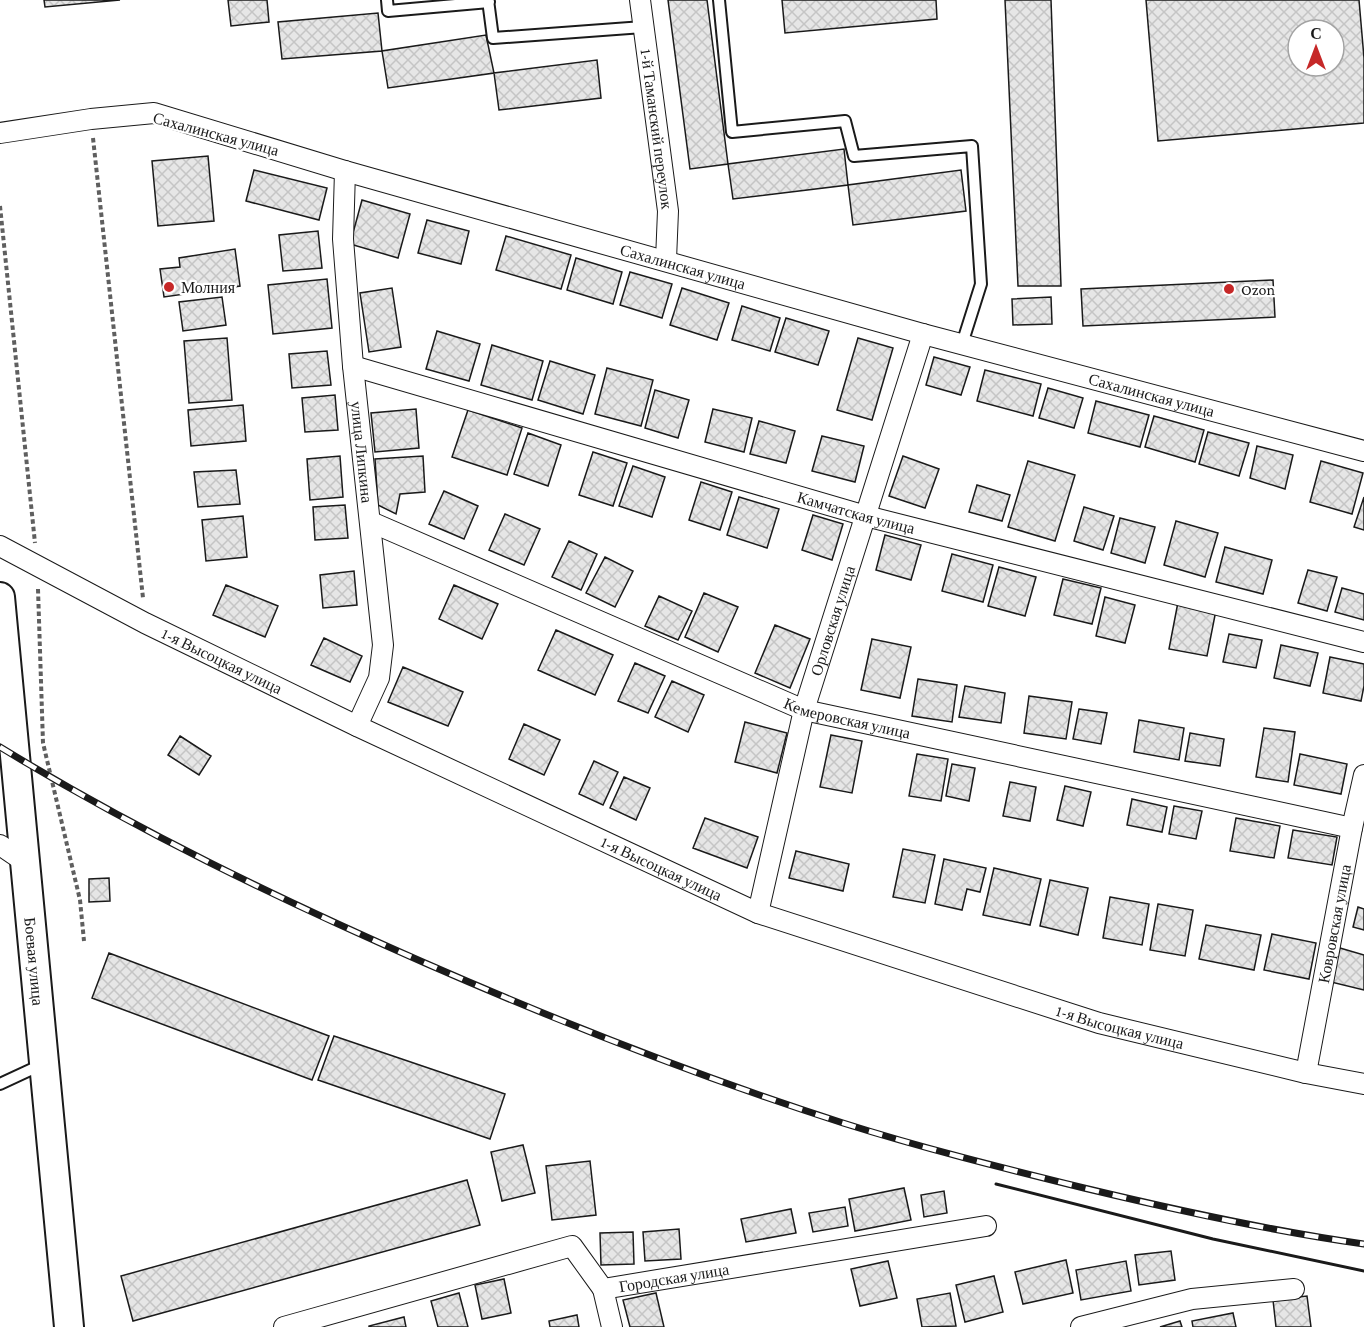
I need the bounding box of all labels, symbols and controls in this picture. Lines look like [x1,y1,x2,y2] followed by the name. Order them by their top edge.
[1286,18,1346,78] north arrow
[1310,25,1322,42] text: С
[638,48,676,210] street label: 1-й Таманский переулок
[151,109,281,160] street label: Сахалинская улица
[618,241,748,292] street label: Сахалинская улица
[181,279,236,296] place label: Молния
[162,280,176,294] marker: Молния
[1241,281,1275,298] place label: Ozon
[1222,282,1236,296] marker: Ozon
[1087,370,1216,419] street label: Сахалинская улица
[347,400,376,504] street label: улица Липкина
[795,488,917,537] street label: Камчатская улица
[807,563,858,678] street label: Орловская улица
[160,624,285,697] street label: 1-я Высоцкая улица
[782,694,912,741] street label: Кемеровская улица
[599,833,725,903] street label: 1-я Высоцкая улица
[1315,863,1354,984] street label: Ковровская улица
[22,916,47,1006] street label: Боевая улица
[1054,1001,1185,1052] street label: 1-я Высоцкая улица
[618,1260,730,1295] street label: Городская улица

